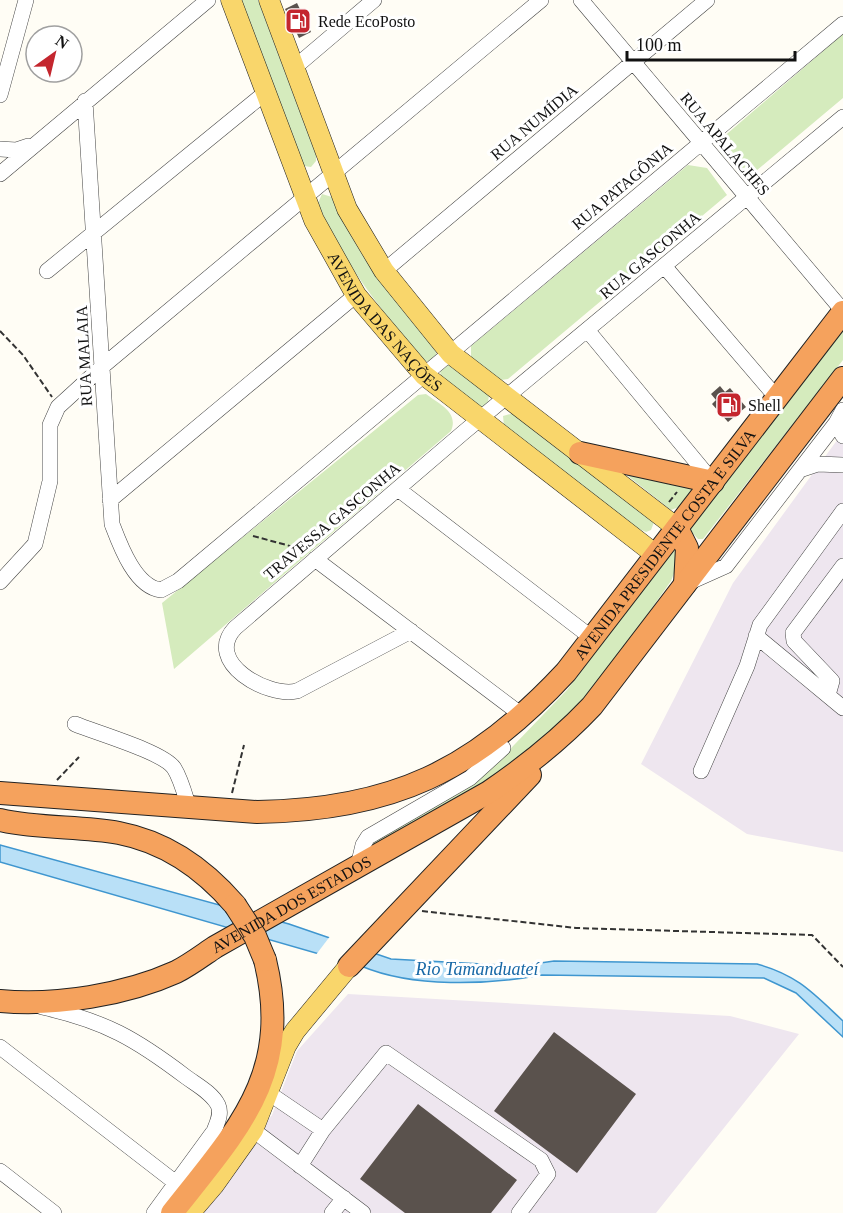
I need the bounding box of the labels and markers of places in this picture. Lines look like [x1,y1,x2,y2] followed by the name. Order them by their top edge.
[283,6,313,36] fuel station icon: Rede EcoPosto
[318,13,415,30] place label: Rede EcoPosto
[714,390,744,420] fuel station icon: Shell
[748,397,781,414] place label: Shell

